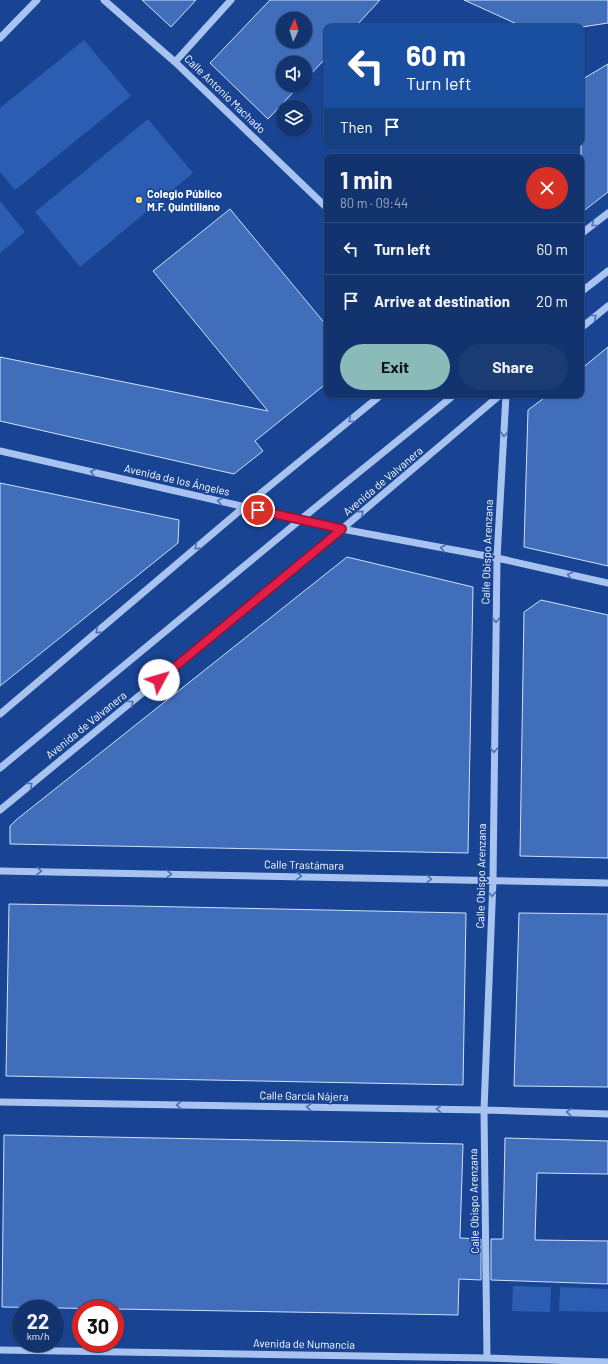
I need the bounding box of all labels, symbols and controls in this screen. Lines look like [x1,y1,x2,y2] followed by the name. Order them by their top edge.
[276,12,312,48] north arrow
[276,12,312,136] map controls
[406,38,466,72] text: 60 m
[340,40,392,92] icon: left
[182,52,269,136] street label: Calle Antonio Machado
[276,56,312,92] button: sound
[406,72,472,94] text: Turn left
[276,100,312,136] button: layers
[381,116,403,138] icon: arrive
[340,118,373,136] text: Then
[340,165,393,194] text: 1 min
[526,167,568,209] button: close
[147,187,222,213] place label: Colegio Público M.F. Quintiliano
[134,195,144,205] marker: Colegio Público M.F. Quintiliano
[340,195,408,211] text: 80 m · 09:44
[592,219,599,226] one-way arrow
[340,238,362,260] icon: left
[374,240,430,258] text: Turn left
[536,240,568,258] text: 60 m
[340,290,362,312] icon: arrive
[374,292,510,310] text: Arrive at destination
[536,292,568,310] text: 20 m
[590,315,597,322] one-way arrow
[340,344,450,390] button: Exit
[458,344,568,390] button: Share
[348,415,355,422] one-way arrow
[499,431,508,437] one-way arrow
[340,443,425,518] street label: Avenida de Valvanera
[123,461,231,498] street label: Avenida de los Ángeles
[90,469,96,477] one-way arrow
[241,493,275,527] pin
[216,498,223,506] one-way arrow
[247,499,269,521] icon: arrive
[478,499,495,605] street label: Calle Obispo Arenzana
[356,511,364,518] one-way arrow
[194,543,201,550] one-way arrow
[440,544,446,553] one-way arrow
[567,571,573,579] one-way arrow
[492,617,500,623] one-way arrow
[95,627,102,634] one-way arrow
[138,659,180,701] position arrow
[43,688,129,761] street label: Avenida de Valvanera
[126,700,133,707] one-way arrow
[490,747,498,753] one-way arrow
[26,783,33,790] one-way arrow
[473,823,488,929] street label: Calle Obispo Arenzana
[264,857,344,872] street label: Calle Trastámara
[36,867,42,876] one-way arrow
[166,870,172,878] one-way arrow
[296,872,302,881] one-way arrow
[426,875,432,883] one-way arrow
[488,891,497,897] one-way arrow
[260,1088,348,1103] street label: Calle García Nájera
[176,1100,182,1109] one-way arrow
[306,1103,312,1111] one-way arrow
[436,1105,442,1113] one-way arrow
[566,1108,572,1117] one-way arrow
[466,1148,481,1254] street label: Calle Obispo Arenzana
[72,1300,124,1352] speed limit sign: 30
[27,1309,49,1333] text: 22
[27,1330,49,1342] text: km/h
[253,1336,355,1351] street label: Avenida de Numancia

